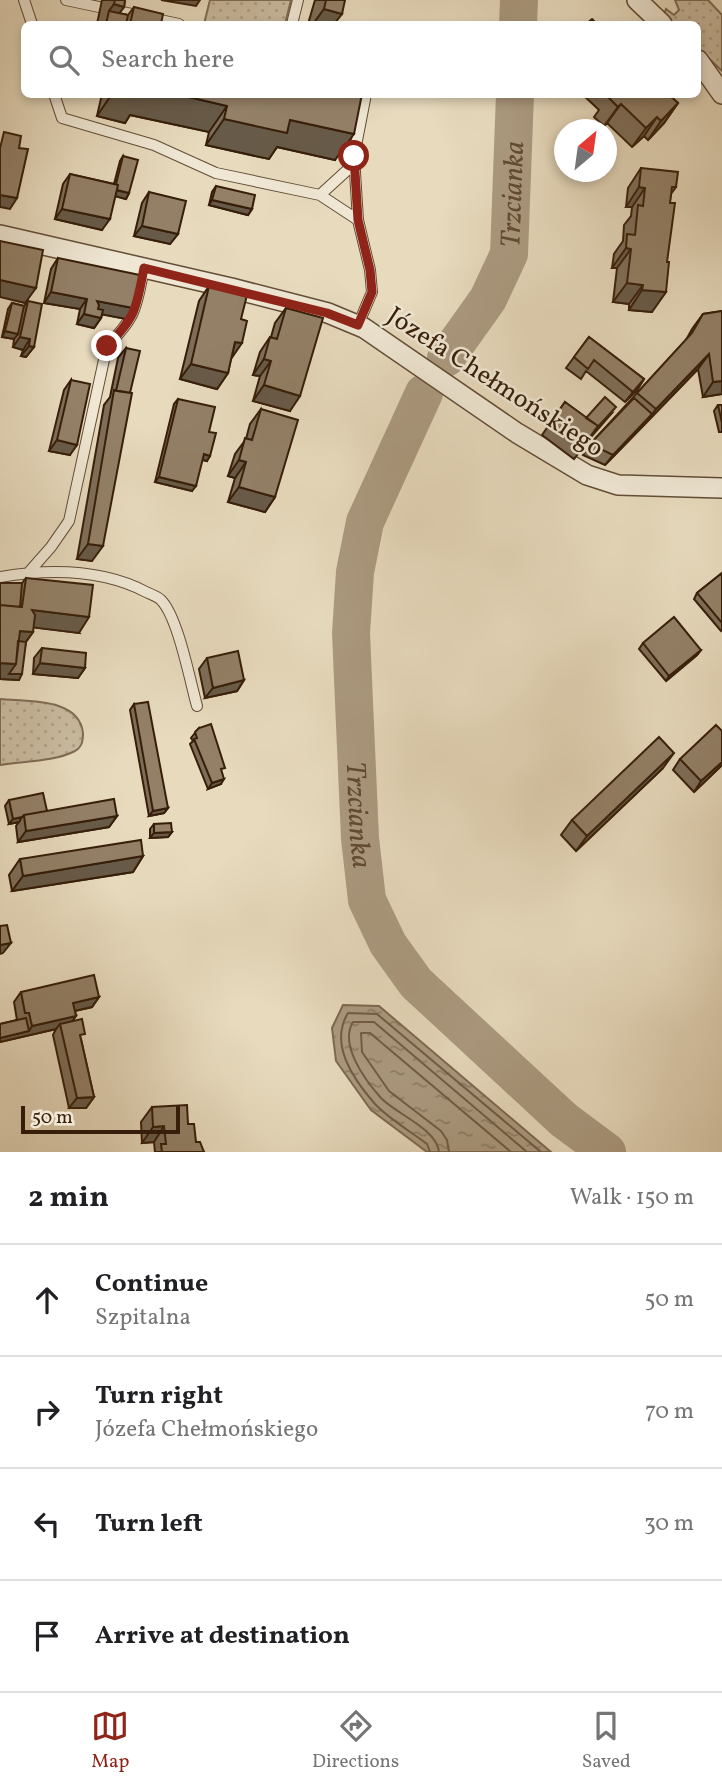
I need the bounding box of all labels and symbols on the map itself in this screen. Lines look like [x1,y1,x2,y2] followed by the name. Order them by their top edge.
[554,119,617,182] north arrow
[338,140,369,171] route start
[492,140,535,248] water label: Trzcianka
[379,299,611,466] street label: Józefa Chełmońskiego
[91,330,122,361] route end
[335,761,380,870] water label: Trzcianka
[21,1103,180,1135] scale bar

